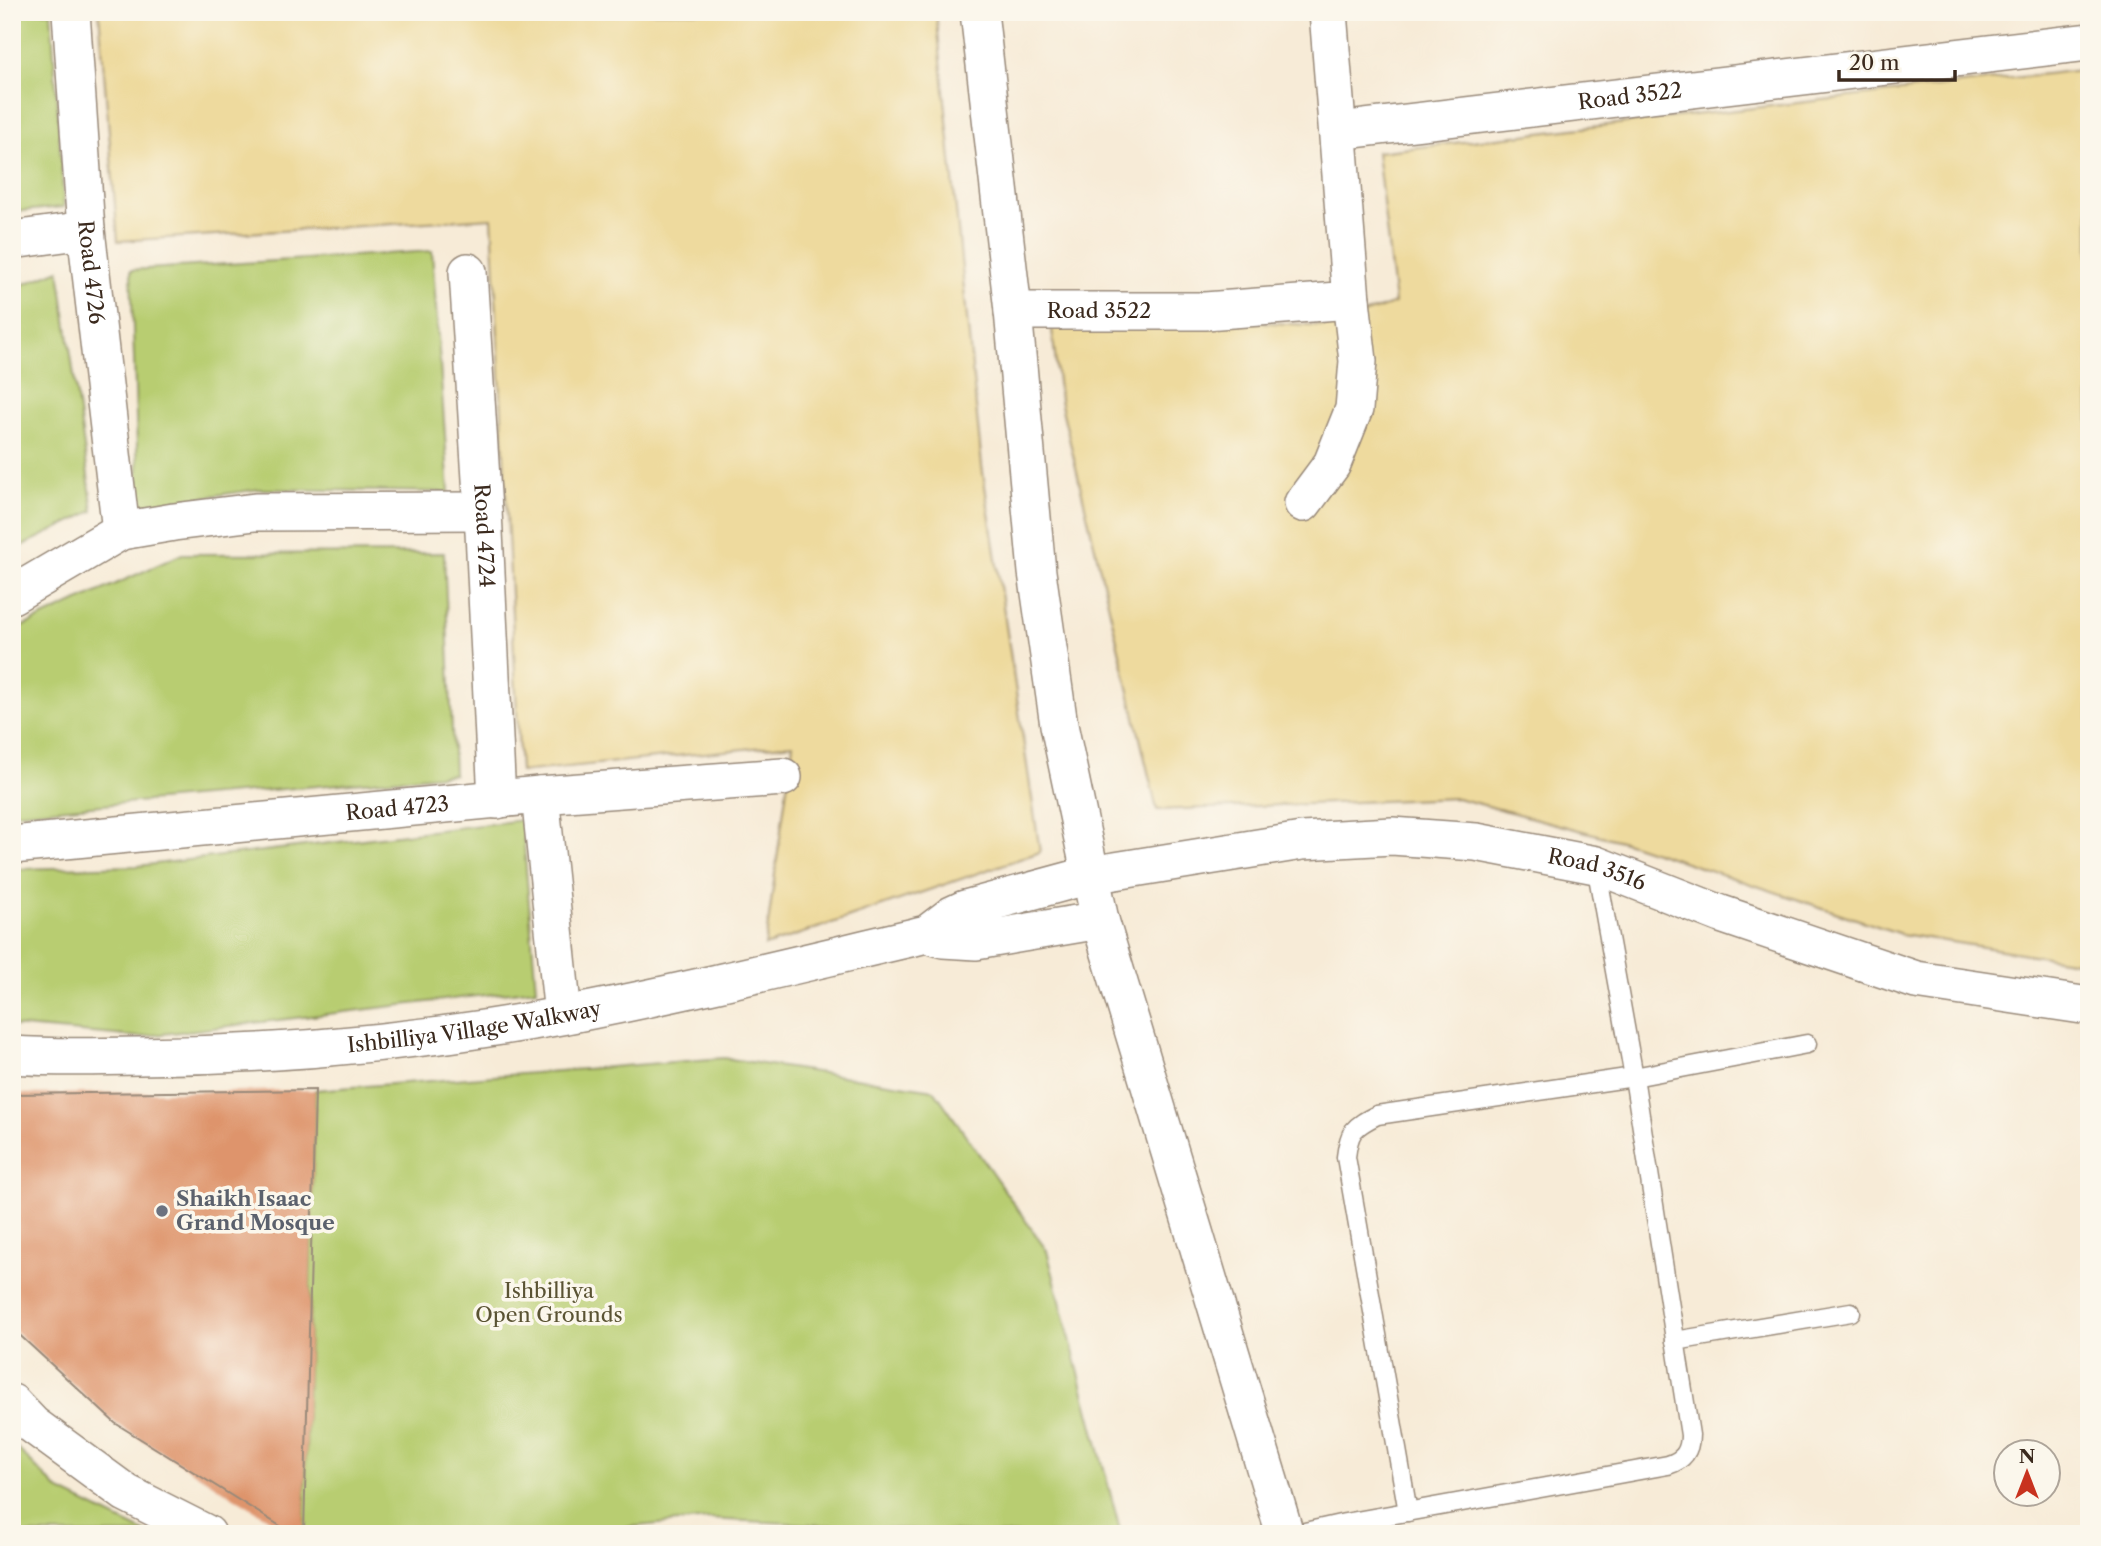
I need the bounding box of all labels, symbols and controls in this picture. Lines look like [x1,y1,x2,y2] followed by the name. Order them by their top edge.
[1839,38,1954,82] scale bar
[1849,50,1900,75] text: 20 m
[1576,77,1683,114] street label: Road 3522
[73,219,110,325] street label: Road 4726
[1047,298,1151,323] street label: Road 3522
[469,483,500,588] street label: Road 4724
[344,791,450,825] street label: Road 4723
[1546,843,1650,895] street label: Road 3516
[346,995,604,1057] street label: Ishbilliya Village Walkway
[176,1186,335,1235] place label: Shaikh Isaac Grand Mosque
[154,1203,170,1219] marker: Shaikh Isaac Grand Mosque
[475,1278,623,1327] park label: Ishbilliya Open Grounds
[1993,1438,2062,1508] north arrow
[2019,1445,2035,1468] text: N

